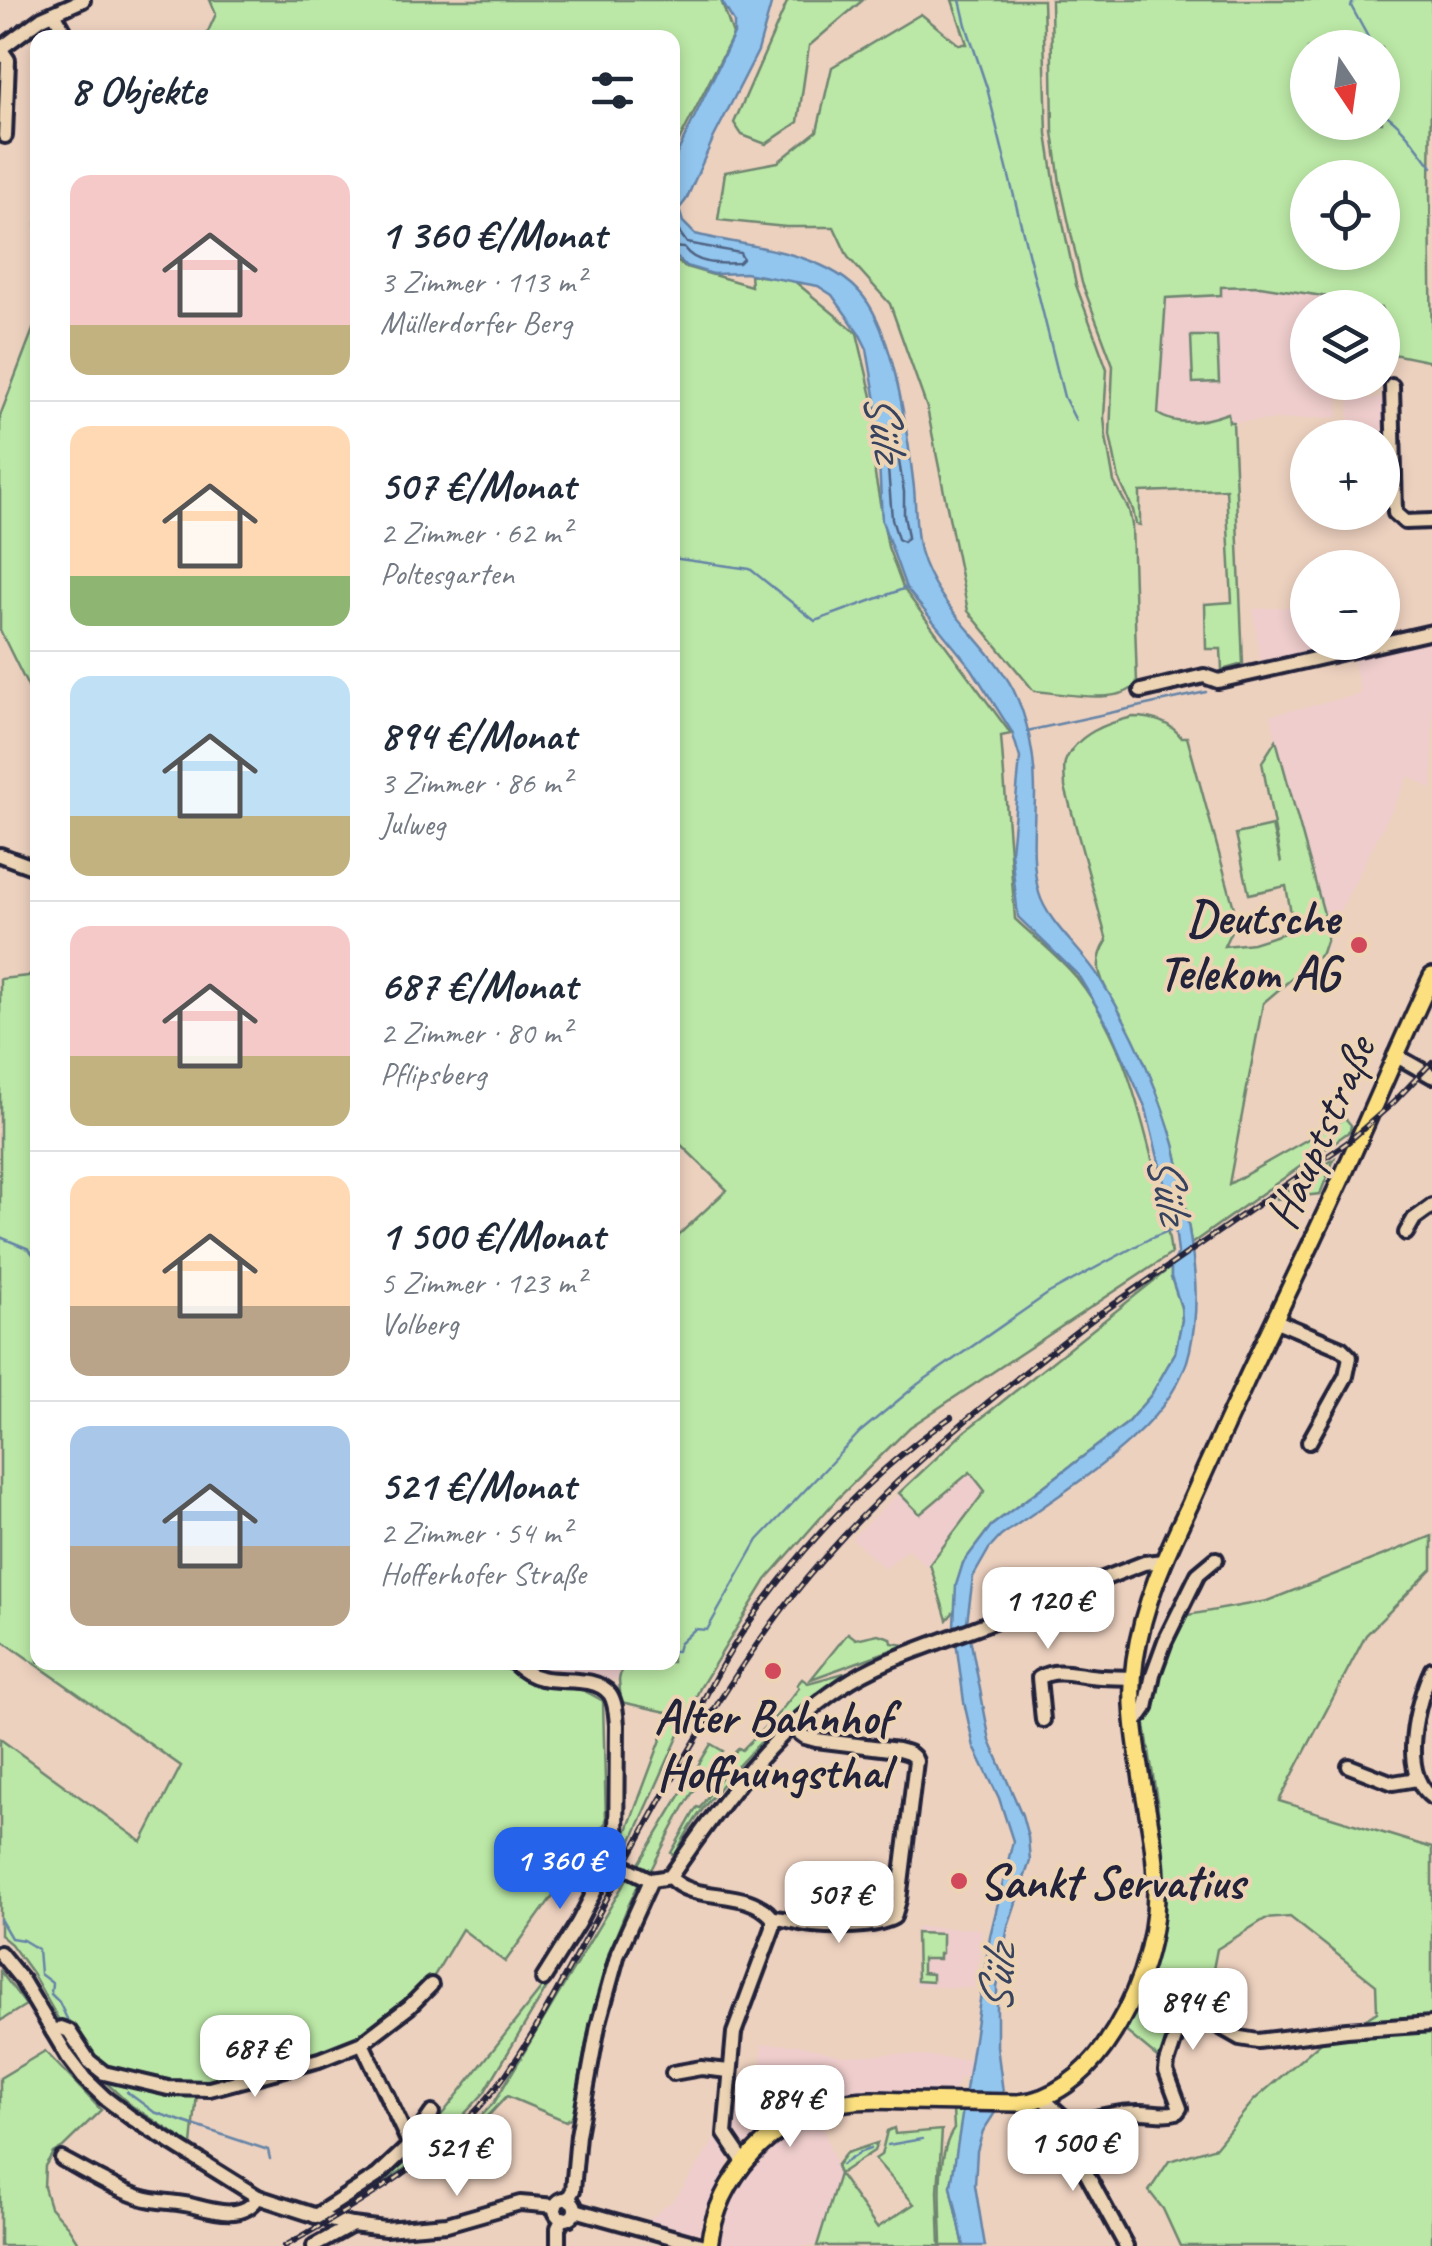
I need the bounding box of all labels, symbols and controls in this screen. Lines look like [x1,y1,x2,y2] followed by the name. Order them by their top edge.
[1290,30,1400,140] north arrow
[1290,30,1400,660] map controls
[585,63,640,118] icon: filters
[70,64,206,117] text: 8 Objekte
[1290,160,1400,270] button: locate
[380,208,606,261] text: 1 360 €/Monat
[150,215,270,335] icon: home
[380,261,585,302] text: 3 Zimmer · 113 m²
[1290,290,1400,400] button: layers
[380,302,572,343] text: Müllerdorfer Berg
[849,387,923,470] water label: Sülz
[1290,420,1400,530] button: +
[380,459,575,512] text: 507 €/Monat
[150,466,270,586] icon: home
[380,512,570,553] text: 2 Zimmer · 62 m²
[1290,550,1400,660] button: −
[380,553,514,594] text: Poltesgarten
[380,709,575,762] text: 894 €/Monat
[150,716,270,836] icon: home
[380,762,570,803] text: 3 Zimmer · 86 m²
[380,803,445,844] text: Julweg
[1158,888,1345,1003] place label: Deutsche Telekom AG
[1348,934,1370,956] marker: Deutsche Telekom AG
[380,959,577,1012] text: 687 €/Monat
[150,966,270,1086] icon: home
[380,1012,570,1053] text: 2 Zimmer · 80 m²
[1251,1024,1390,1238] street label: Hauptstraße
[380,1053,486,1094] text: Pflipsberg
[1132,1148,1208,1233] water label: Sülz
[380,1209,604,1262] text: 1 500 €/Monat
[150,1216,270,1336] icon: home
[380,1262,585,1303] text: 5 Zimmer · 123 m²
[380,1303,459,1344] text: Volberg
[380,1459,575,1512] text: 521 €/Monat
[150,1466,270,1586] icon: home
[380,1512,570,1553] text: 2 Zimmer · 54 m²
[380,1553,586,1594] text: Hofferhofer Straße
[956,1567,1140,1652] pin: 1 120 €
[1004,1579,1092,1620] text: 1 120 €
[762,1660,784,1682] marker: Alter Bahnhof Hoffnungsthal
[654,1687,902,1802] place label: Alter Bahnhof Hoffnungsthal
[468,1827,652,1912] pin: 1 360 €
[516,1839,604,1880] text: 1 360 €
[979,1852,1248,1912] place label: Sankt Servatius
[769,1861,909,1946] pin: 507 €
[948,1870,970,1892] marker: Sankt Servatius
[807,1873,871,1914] text: 507 €
[962,1937,1031,2016] water label: Sülz
[1123,1968,1263,2053] pin: 894 €
[1161,1980,1225,2021] text: 894 €
[185,2015,325,2100] pin: 687 €
[222,2027,288,2068] text: 687 €
[720,2065,860,2150] pin: 884 €
[757,2077,823,2118] text: 884 €
[981,2109,1165,2194] pin: 1 500 €
[387,2114,527,2199] pin: 521 €
[1030,2121,1116,2162] text: 1 500 €
[425,2126,489,2167] text: 521 €

